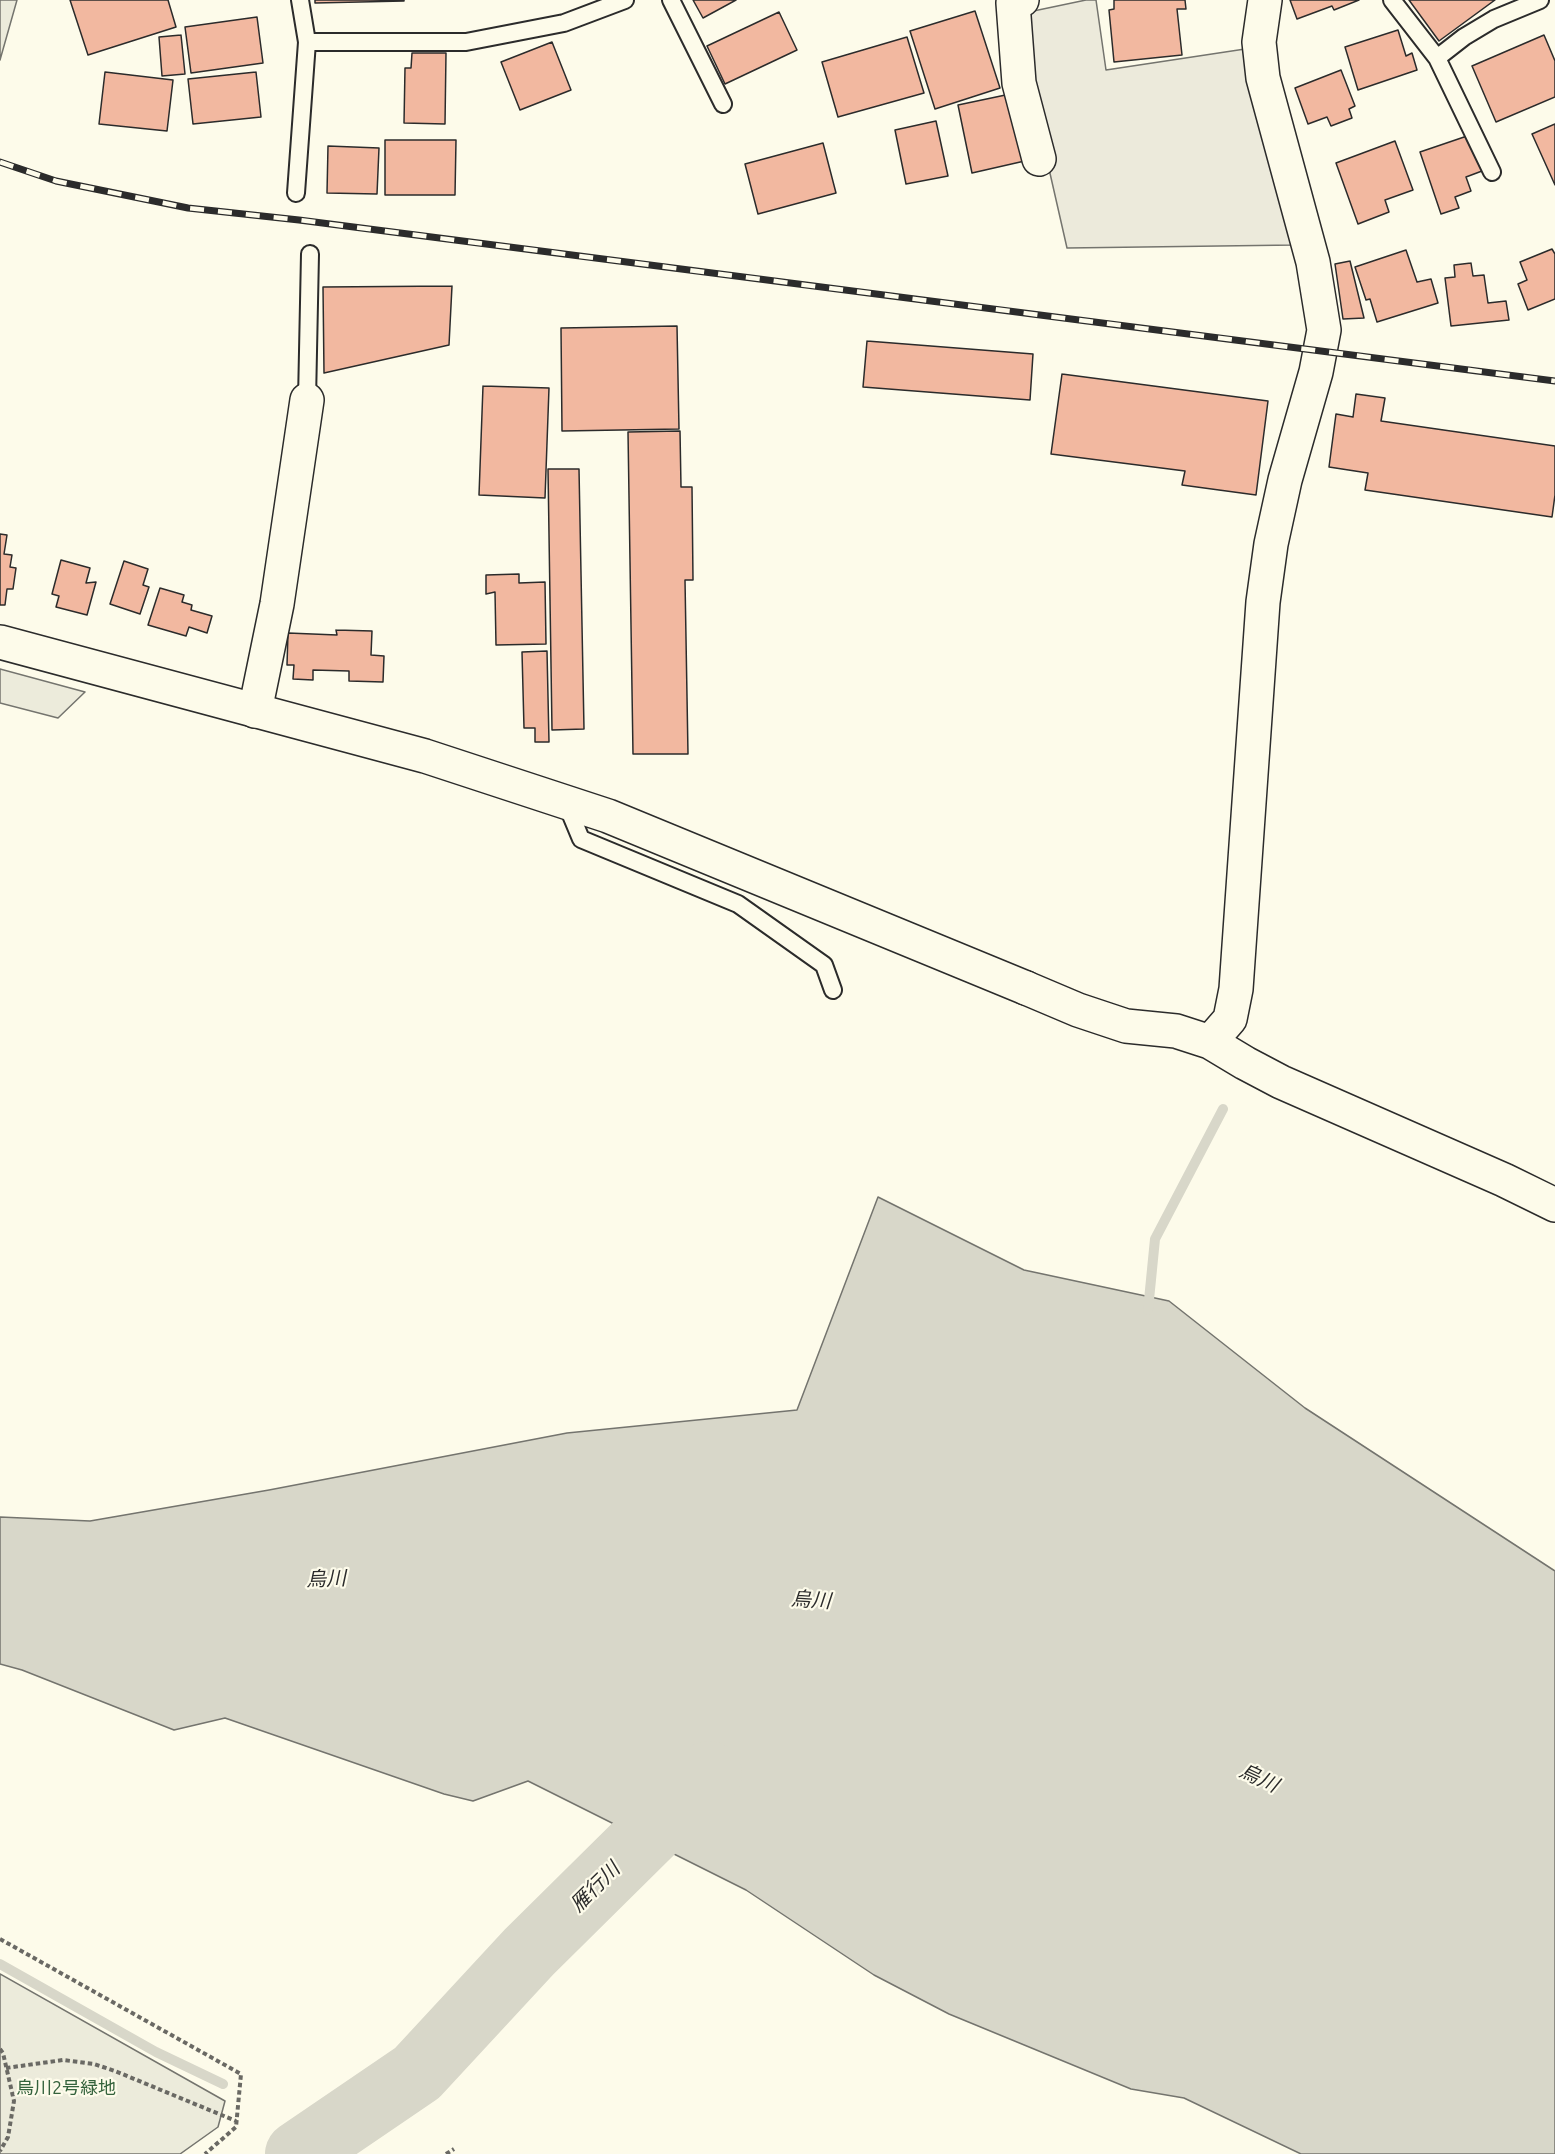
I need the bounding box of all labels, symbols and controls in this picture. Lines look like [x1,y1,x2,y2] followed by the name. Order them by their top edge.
[306,1566,346,1592] water label: 烏川
[790,1587,832,1613] water label: 烏川
[1236,1759,1282,1797] water label: 烏川
[565,1857,625,1917] water label: 雁行川
[16,2077,116,2099] park label: 烏川2号緑地

